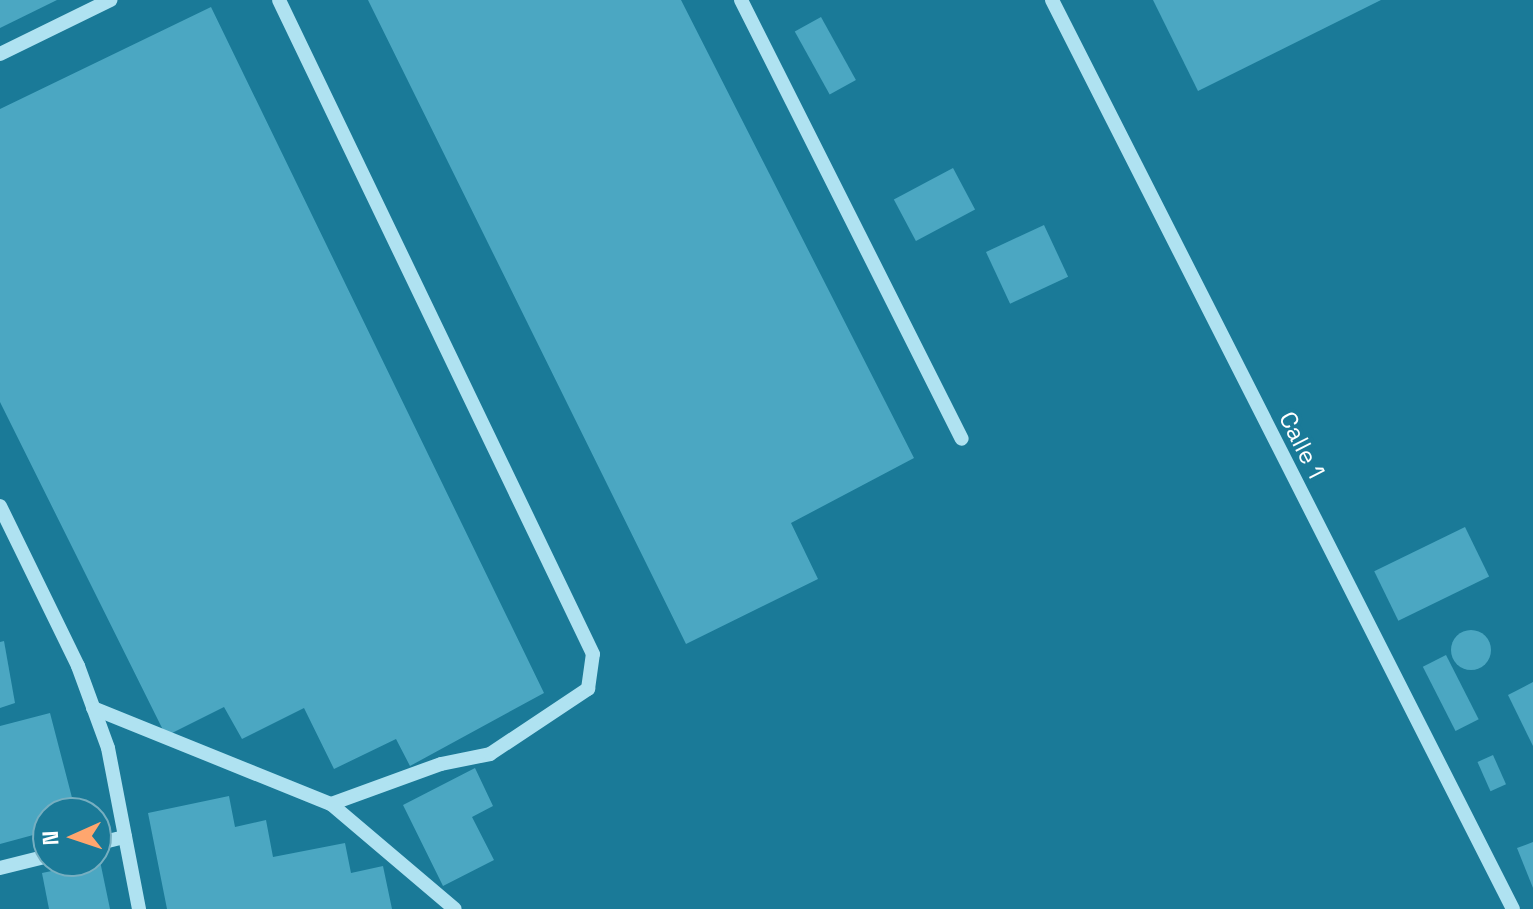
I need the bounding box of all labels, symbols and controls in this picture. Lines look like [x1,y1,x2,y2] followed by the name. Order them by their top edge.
[1273,407,1331,483] street label: Calle 1
[32,797,112,877] north arrow
[36,830,64,846] text: N

